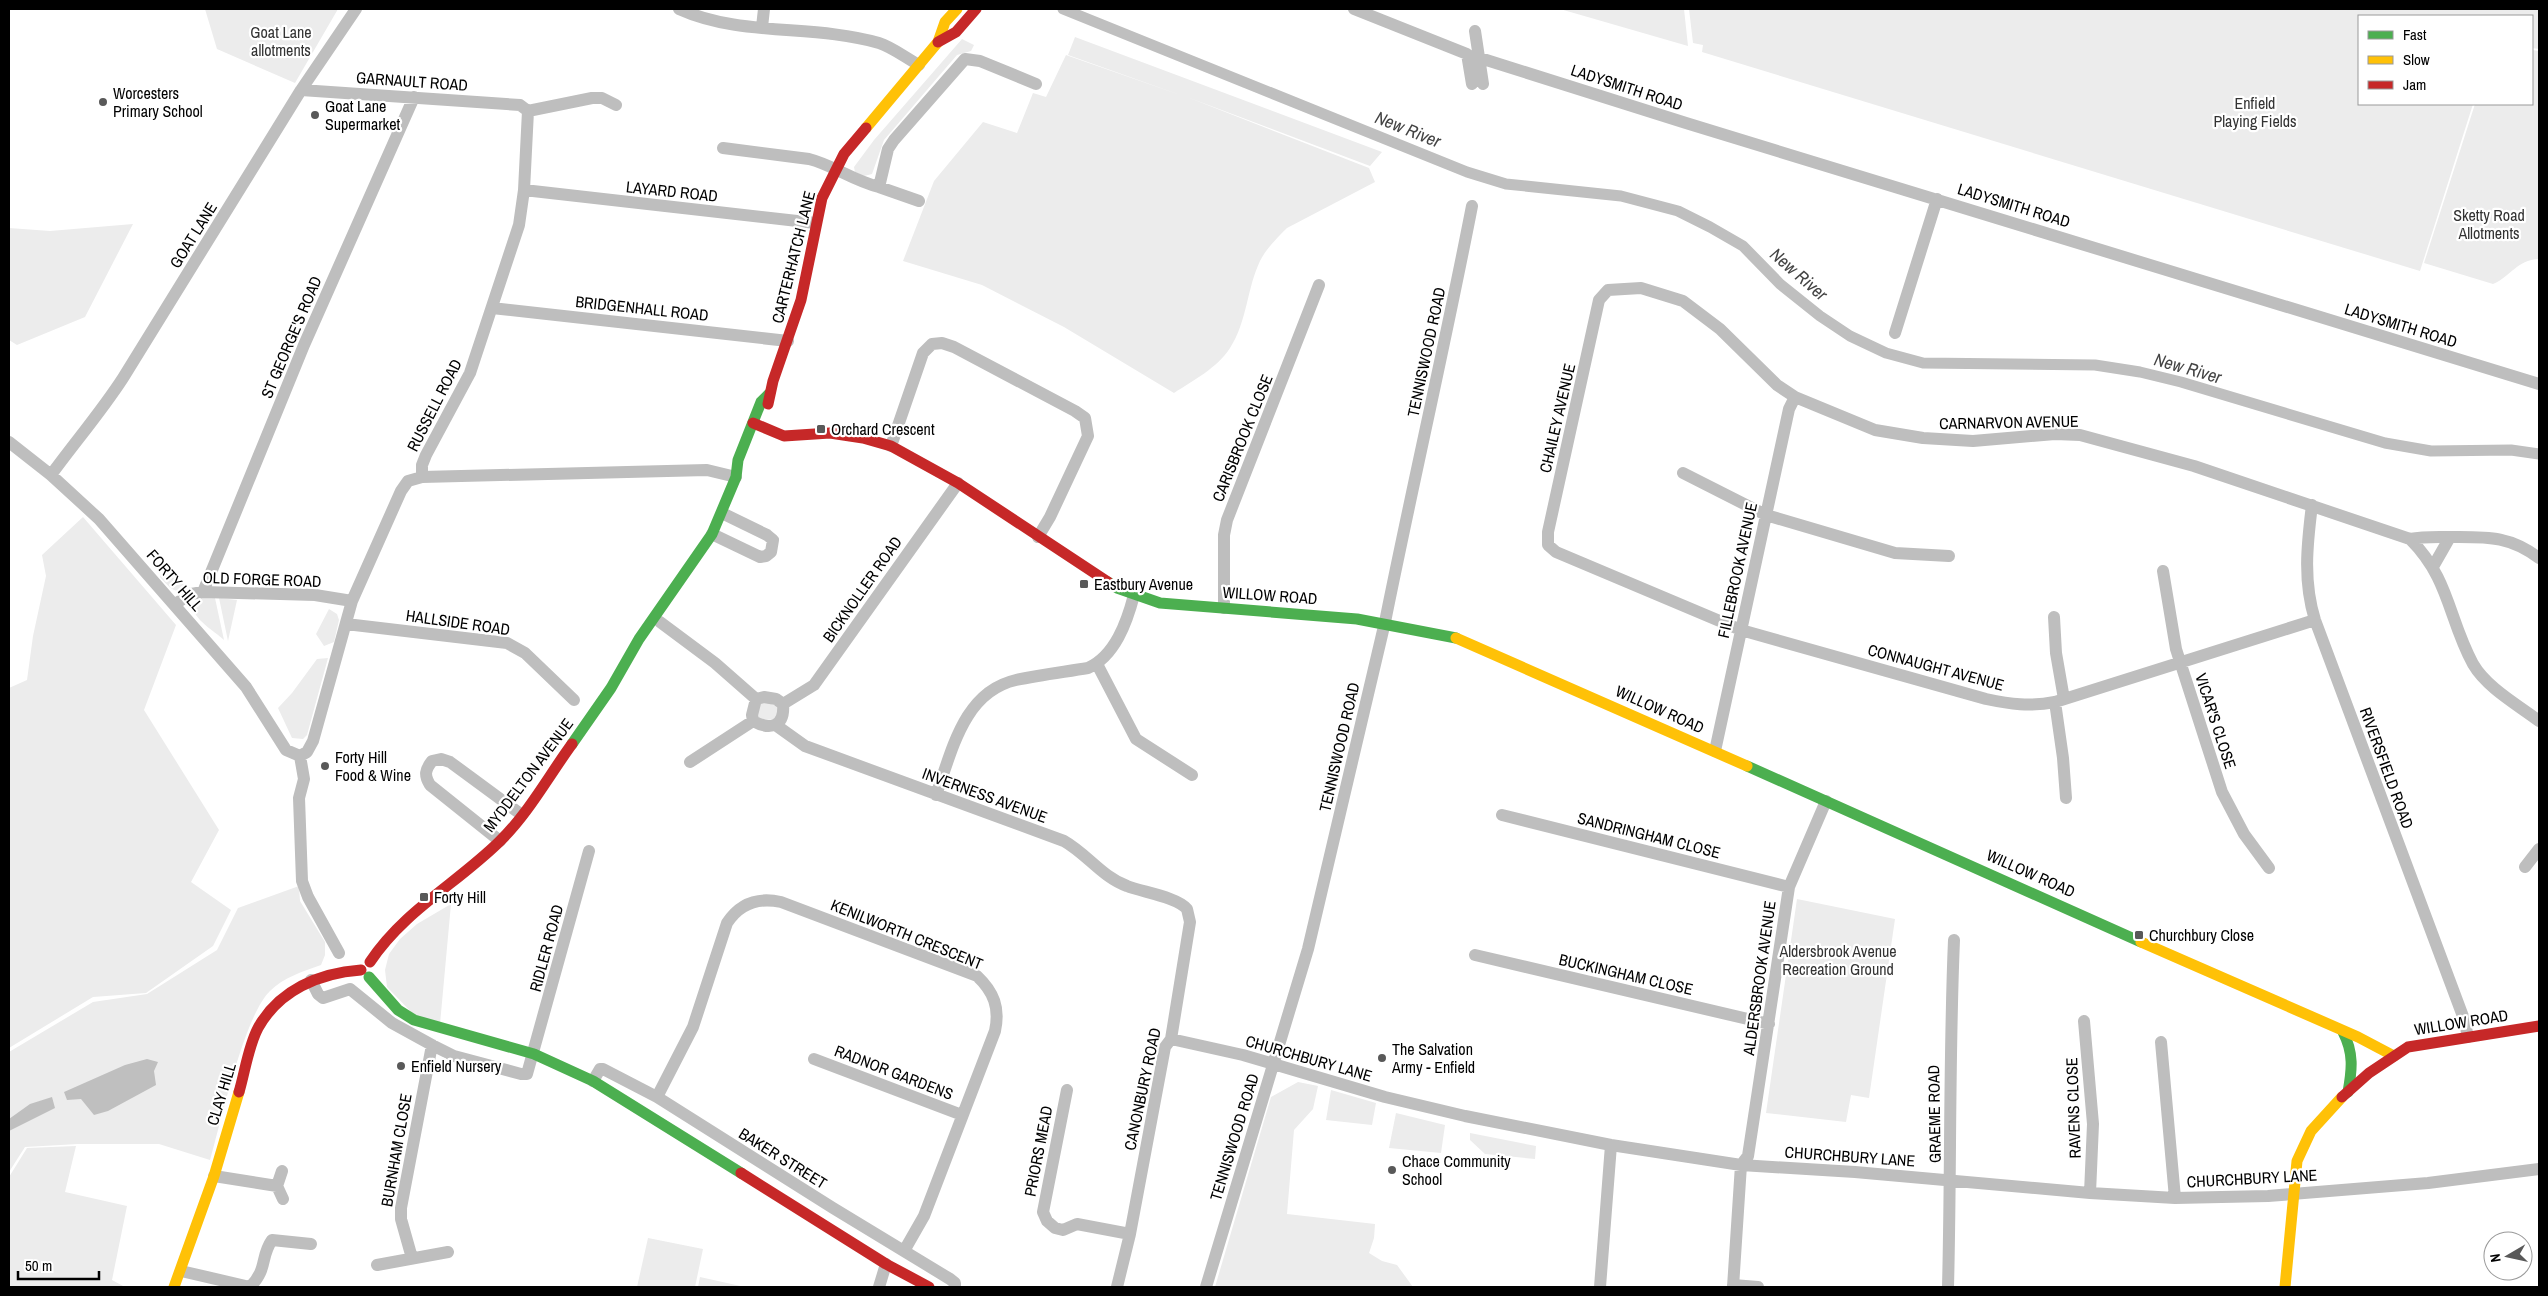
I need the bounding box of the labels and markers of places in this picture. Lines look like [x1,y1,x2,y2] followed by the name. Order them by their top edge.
[113,82,203,122] place label: Worcesters Primary School
[325,95,400,135] place label: Goat Lane Supermarket
[97,96,109,108] marker: Worcesters Primary School
[309,109,321,121] marker: Goat Lane Supermarket
[831,418,935,440] place label: Orchard Crescent
[815,423,827,435] marker: Orchard Crescent
[1094,573,1193,595] place label: Eastbury Avenue
[1078,578,1090,590] marker: Eastbury Avenue
[335,746,411,786] place label: Forty Hill Food & Wine
[319,760,331,772] marker: Forty Hill Food & Wine
[434,886,486,908] place label: Forty Hill
[418,891,430,903] marker: Forty Hill
[2149,924,2254,946] place label: Churchbury Close
[2133,929,2145,941] marker: Churchbury Close
[1391,1038,1475,1078] place label: The Salvation Army - Enfield
[1376,1052,1388,1064] marker: The Salvation Army - Enfield
[411,1055,502,1077] place label: Enfield Nursery
[395,1060,407,1072] marker: Enfield Nursery
[1402,1150,1511,1190] place label: Chace Community School
[1386,1164,1398,1176] marker: Chace Community School

